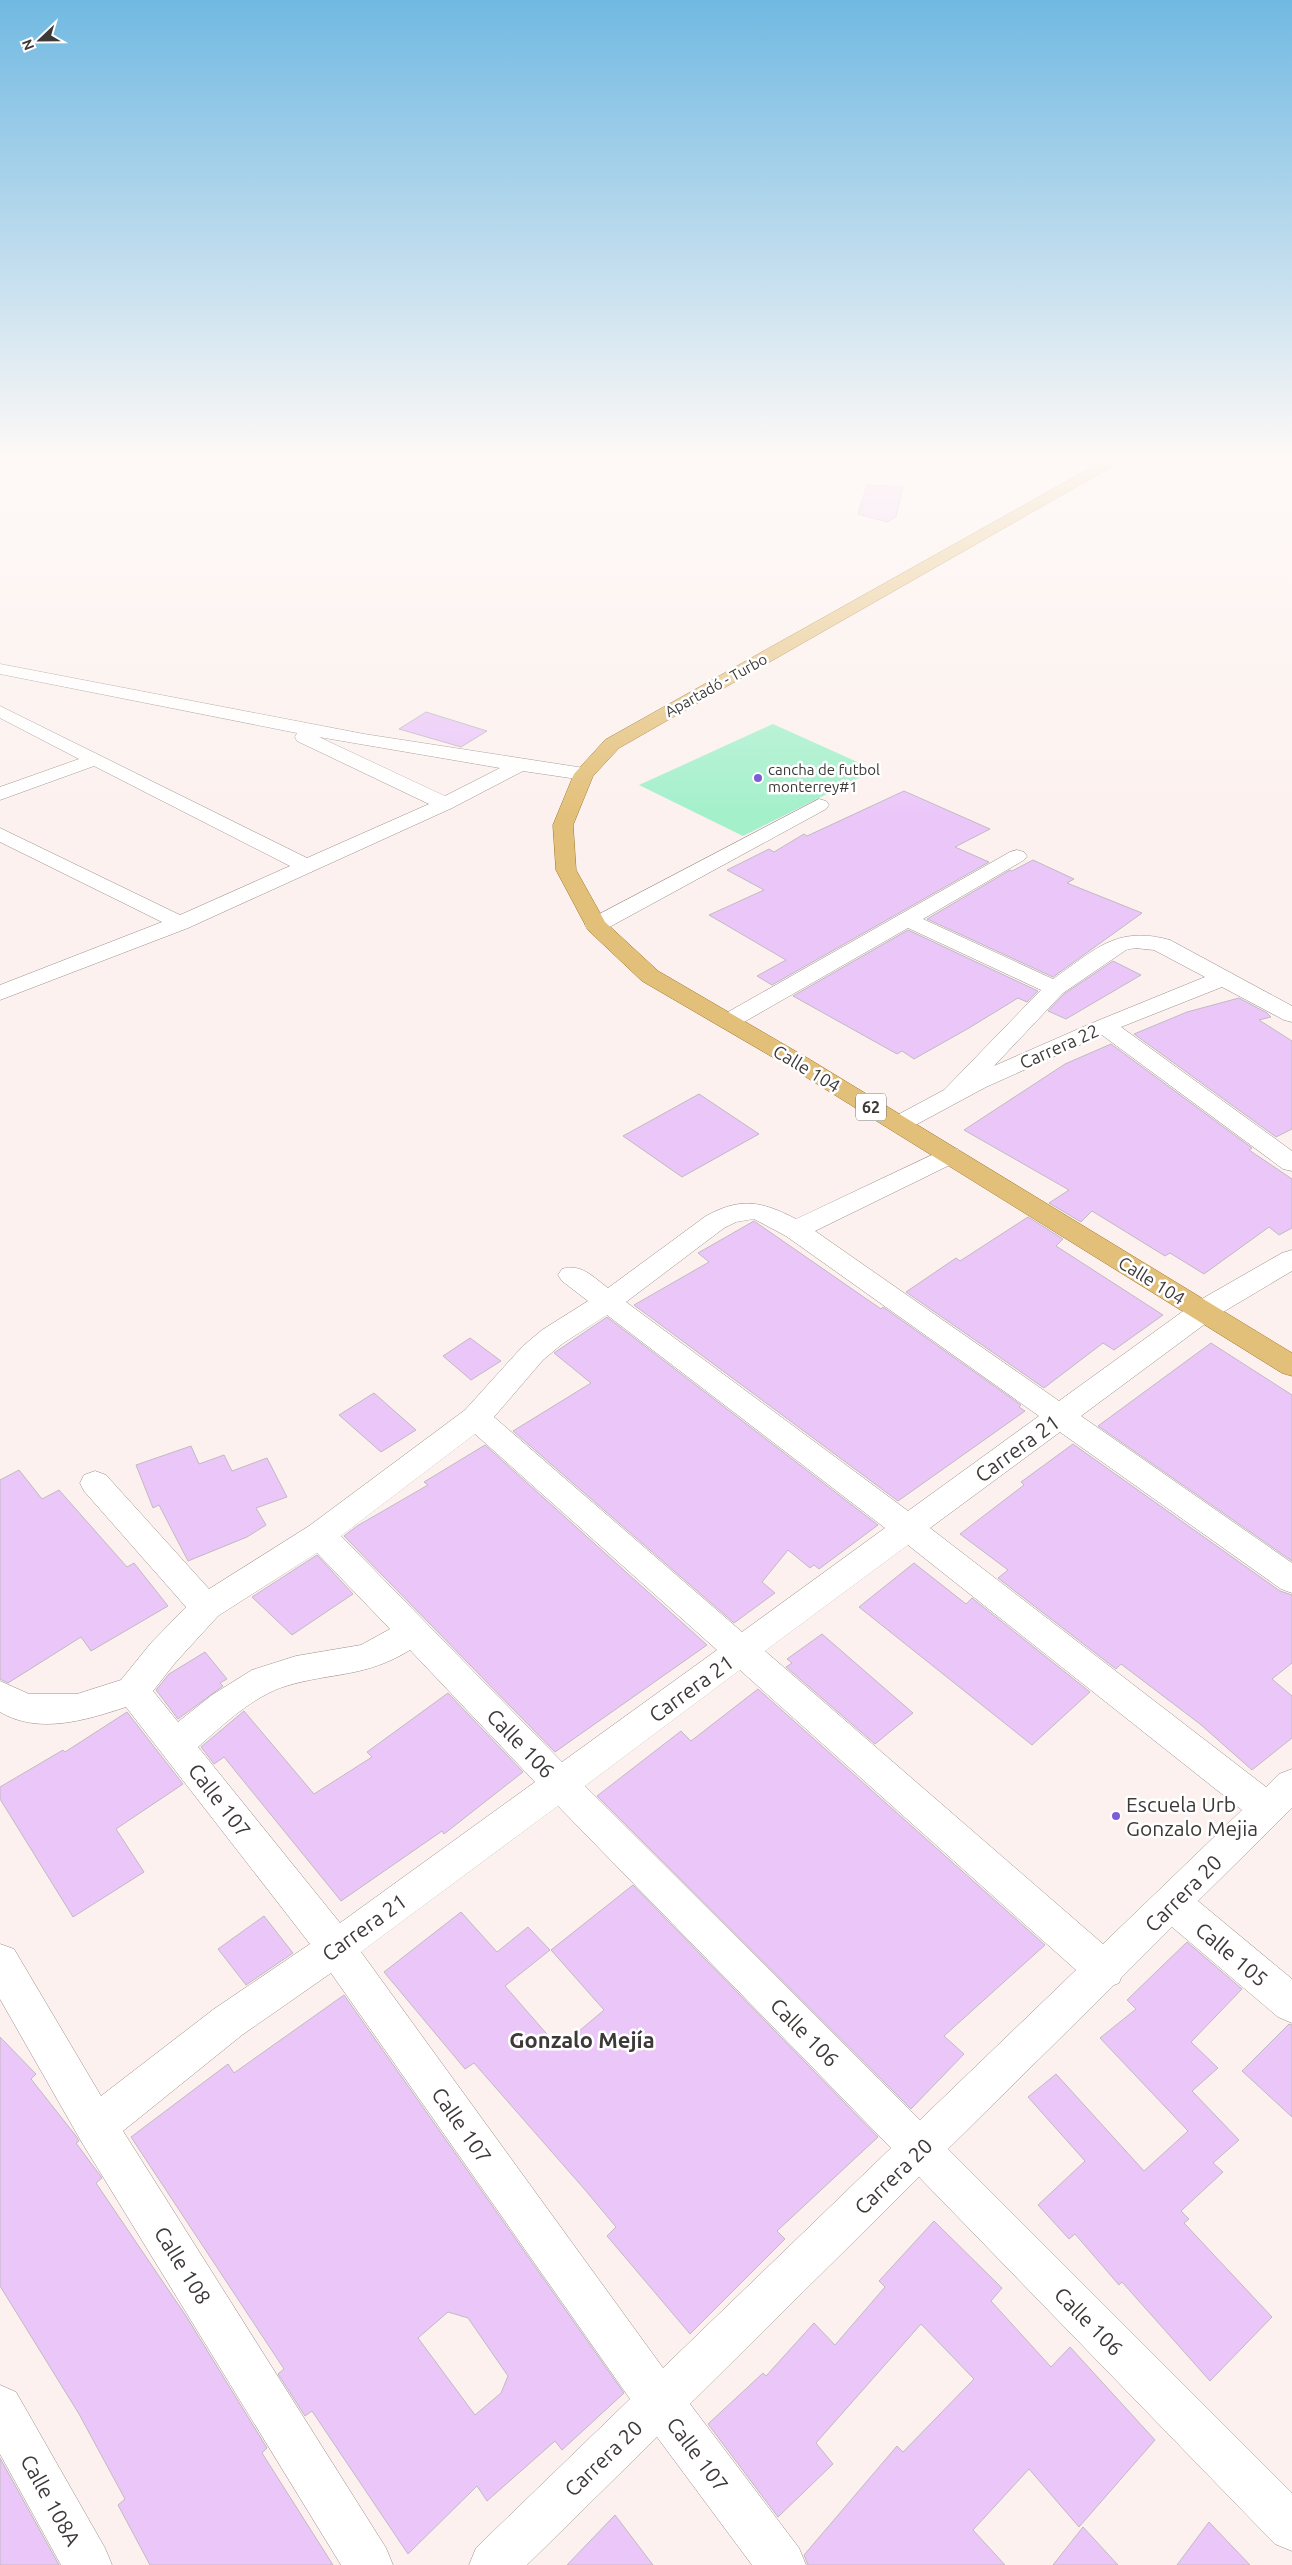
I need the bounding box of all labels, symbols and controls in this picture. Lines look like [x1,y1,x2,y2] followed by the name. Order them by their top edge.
[15,15,65,65] north arrow
[19,37,37,53] text: N
[662,650,770,720] street label: Apartadó - Turbo
[768,761,880,795] place label: cancha de futbol monterrey#1
[752,772,764,784] marker: cancha de futbol monterrey#1
[1016,1020,1102,1072] street label: Carrera 22
[770,1040,844,1096] street label: Calle 104
[856,1094,886,1120] road number: 62
[1115,1252,1189,1308] street label: Calle 104
[970,1409,1064,1487] street label: Carrera 21
[644,1649,738,1727] street label: Carrera 21
[482,1704,560,1782] street label: Calle 106
[184,1758,256,1842] street label: Calle 107
[1126,1792,1258,1840] place label: Escuela Urb Gonzalo Mejia
[1110,1810,1122,1822] marker: Escuela Urb Gonzalo Mejia
[1140,1850,1226,1936] street label: Carrera 20
[317,1888,411,1966] street label: Carrera 21
[1191,1917,1273,1991] street label: Calle 105
[766,1993,844,2071] street label: Calle 106
[509,2027,655,2052] district label: Gonzalo Mejía
[427,2083,497,2167] street label: Calle 107
[849,2133,937,2219] street label: Carrera 20
[150,2222,216,2308] street label: Calle 108
[1050,2282,1128,2360] street label: Calle 106
[662,2412,734,2496] street label: Calle 107
[559,2415,647,2501] street label: Carrera 20
[16,2450,86,2550] street label: Calle 108A

